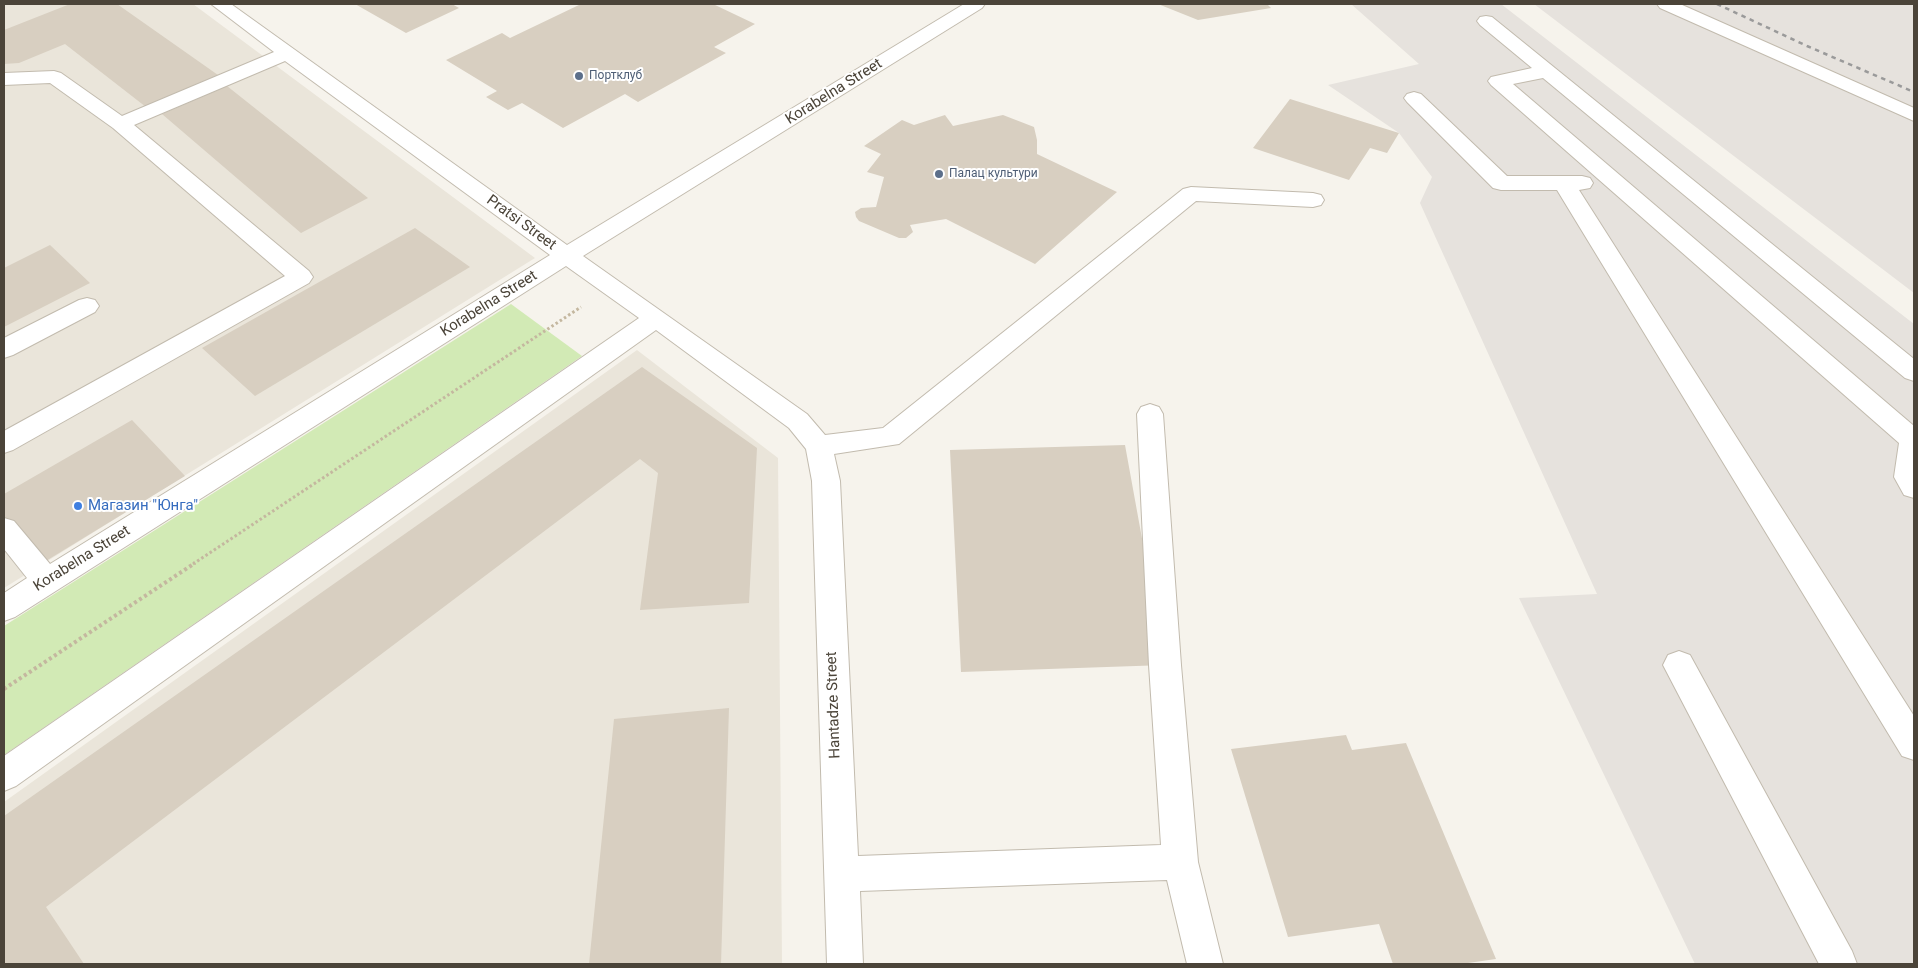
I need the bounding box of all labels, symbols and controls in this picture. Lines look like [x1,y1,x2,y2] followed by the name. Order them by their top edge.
[782,55,886,129] street label: Korabelna Street
[589,69,642,83] place label: Портклуб
[573,70,585,82] marker: Портклуб
[949,167,1038,181] place label: Палац культури
[933,168,945,180] marker: Палац культури
[483,192,559,254] street label: Pratsi Street
[437,267,541,341] street label: Korabelna Street
[88,497,198,515] place label: Магазин "Юнга"
[72,500,84,512] marker: Магазин "Юнга"
[30,522,134,596] street label: Korabelna Street
[823,651,845,759] street label: Hantadze Street

